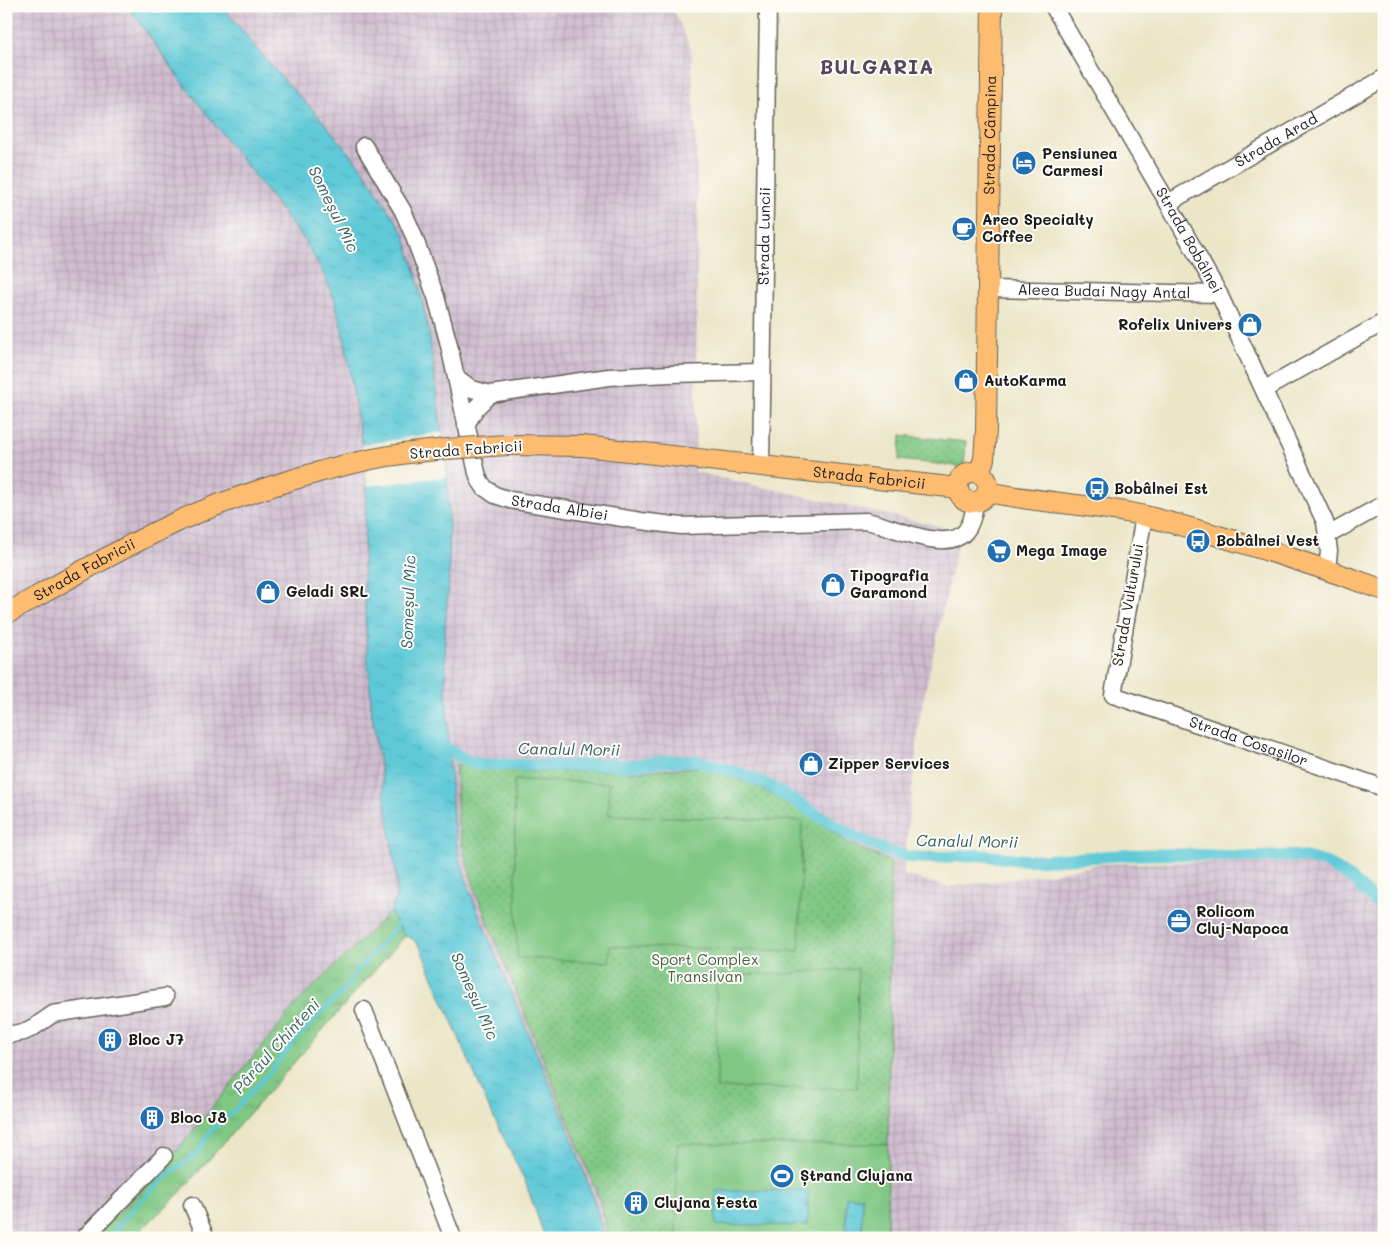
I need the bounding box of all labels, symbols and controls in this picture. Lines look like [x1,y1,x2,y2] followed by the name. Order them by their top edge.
[820,53,934,79] district label: BULGARIA
[978,75,1000,195] street label: Strada Câmpina
[1231,108,1321,171] street label: Strada Arad
[1042,143,1118,180] place label: Pensiunea Carmesi
[1011,150,1037,176] hotel icon: Pensiunea Carmesi
[304,162,364,256] water label: Someșul Mic
[1152,183,1228,297] street label: Strada Bobâlnei
[753,187,774,285] street label: Strada Luncii
[982,209,1094,246] place label: Areo Specialty Coffee
[951,216,977,242] cafe icon: Areo Specialty Coffee
[1017,279,1191,302] street label: Aleea Budai Nagy Antal
[1237,312,1263,338] shop icon: Rofelix Univers
[1118,314,1232,334] place label: Rofelix Univers
[953,368,979,394] shop icon: AutoKarma
[984,370,1067,390] place label: AutoKarma
[409,435,523,463] street label: Strada Fabricii
[812,461,927,493] street label: Strada Fabricii
[1084,476,1110,502] bus stop icon: Bobâlnei Est
[1114,478,1208,498] place label: Bobâlnei Est
[510,489,610,525] street label: Strada Albiei
[1185,528,1211,554] bus stop icon: Bobâlnei Vest
[1216,530,1319,550] place label: Bobâlnei Vest
[30,533,138,605] street label: Strada Fabricii
[986,538,1012,564] supermarket icon: Mega Image
[1016,540,1107,560] place label: Mega Image
[1106,542,1148,668] street label: Strada Vulturului
[395,555,421,649] water label: Someșul Mic
[850,565,929,602] place label: Tipografia Garamond
[820,572,846,598] shop icon: Tipografia Garamond
[255,579,281,605] shop icon: Geladi SRL
[286,581,368,601] place label: Geladi SRL
[1187,711,1311,770] street label: Strada Cosașilor
[518,737,620,760] water label: Canalul Morii
[798,751,824,777] shop icon: Zipper Services
[828,753,950,773] place label: Zipper Services
[916,829,1018,852] water label: Canalul Morii
[1196,901,1289,938] place label: Rolicom Cluj-Napoca
[1166,908,1192,934] office icon: Rolicom Cluj-Napoca
[446,949,504,1043] water label: Someșul Mic
[651,949,759,986] park label: Sport Complex Transilvan
[227,994,324,1097] water label: Pârâul Chinteni
[97,1027,123,1053] building icon: Bloc J7
[128,1029,184,1049] place label: Bloc J7
[139,1105,165,1131] building icon: Bloc J8
[170,1107,227,1127] place label: Bloc J8
[769,1163,795,1189] sports icon: Ștrand Clujana
[800,1165,913,1186] place label: Ștrand Clujana
[623,1190,649,1216] building icon: Clujana Festa
[654,1192,758,1212] place label: Clujana Festa

